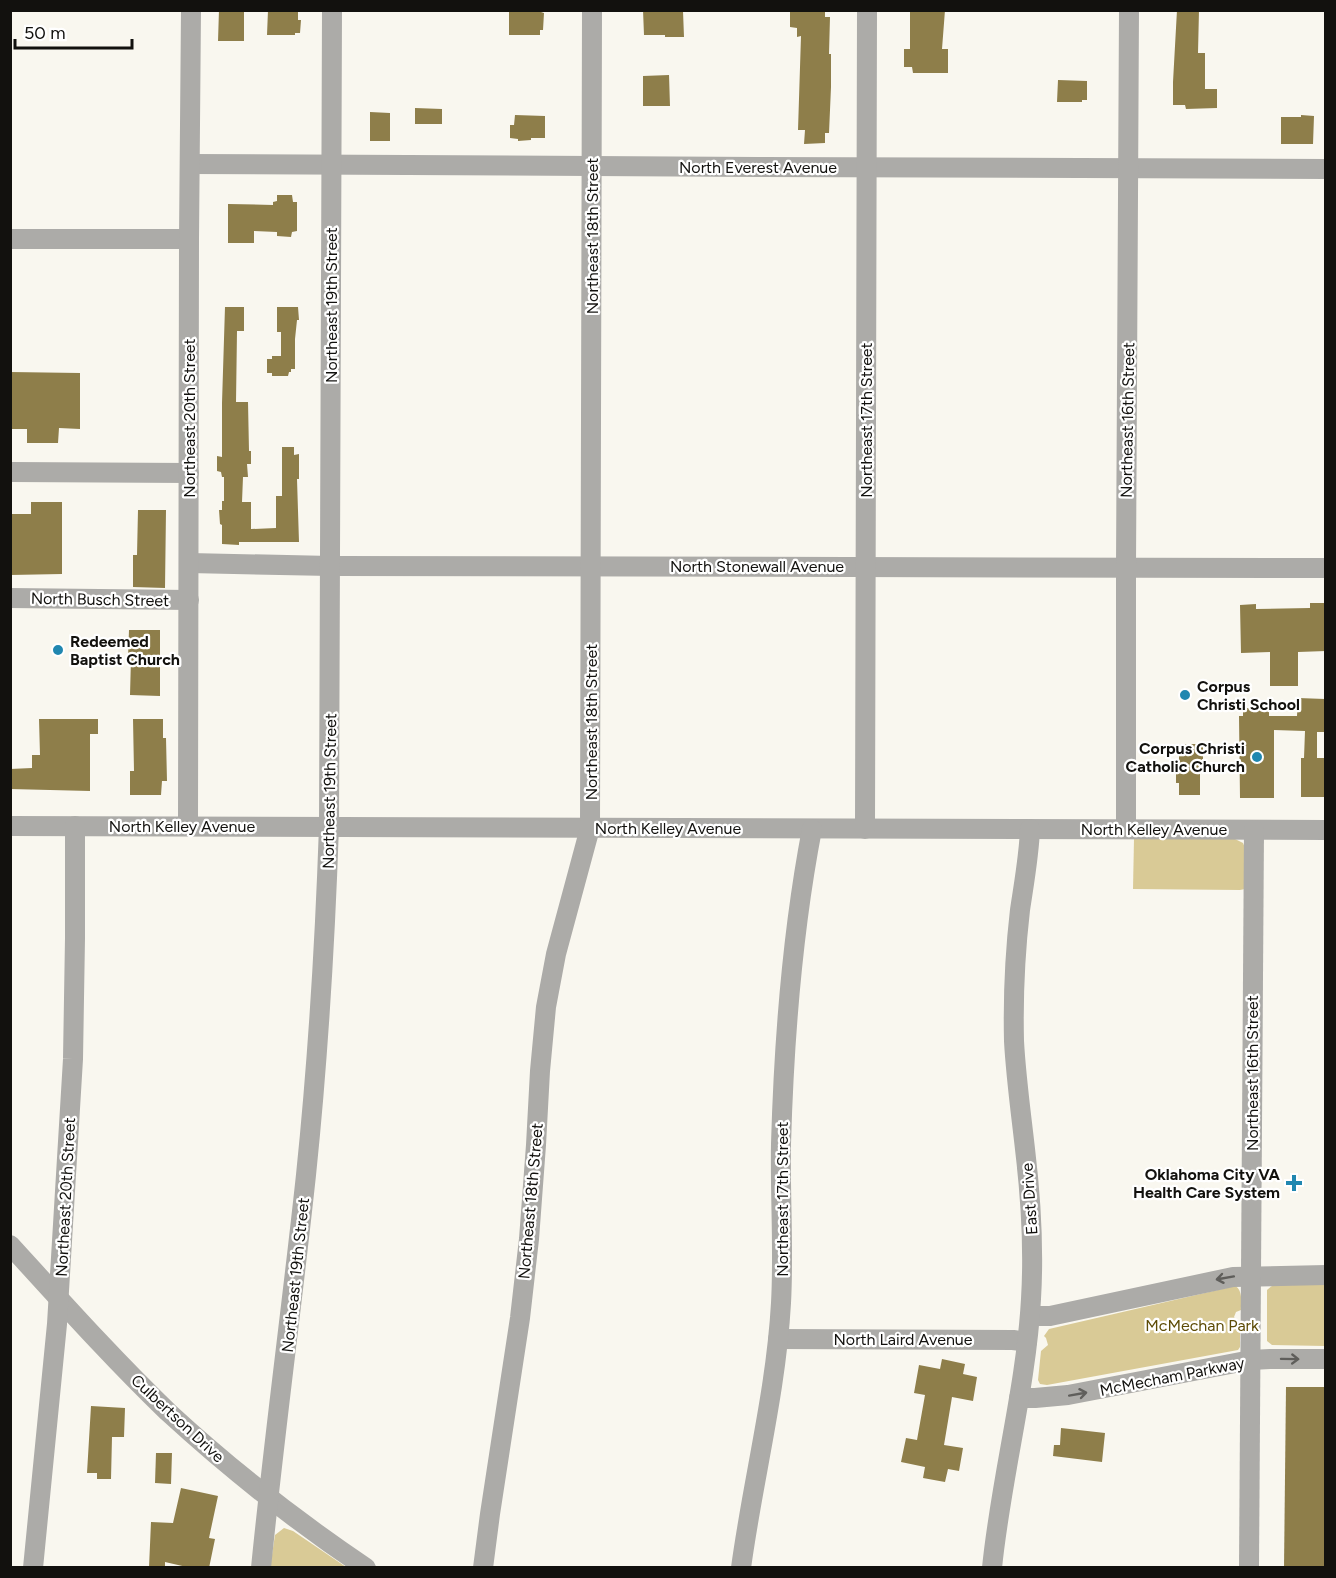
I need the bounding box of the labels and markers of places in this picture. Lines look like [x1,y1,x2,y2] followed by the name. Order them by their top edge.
[70,632,180,669] place label: Redeemed Baptist Church
[51,643,65,657] marker: Redeemed Baptist Church
[1197,677,1300,714] place label: Corpus Christi School
[1178,688,1192,702] marker: Corpus Christi School
[1126,739,1245,776] place label: Corpus Christi Catholic Church
[1250,750,1264,764] marker: Corpus Christi Catholic Church
[1133,1165,1281,1202] place label: Oklahoma City VA Health Care System
[1285,1174,1303,1192] marker: Oklahoma City VA Health Care System

